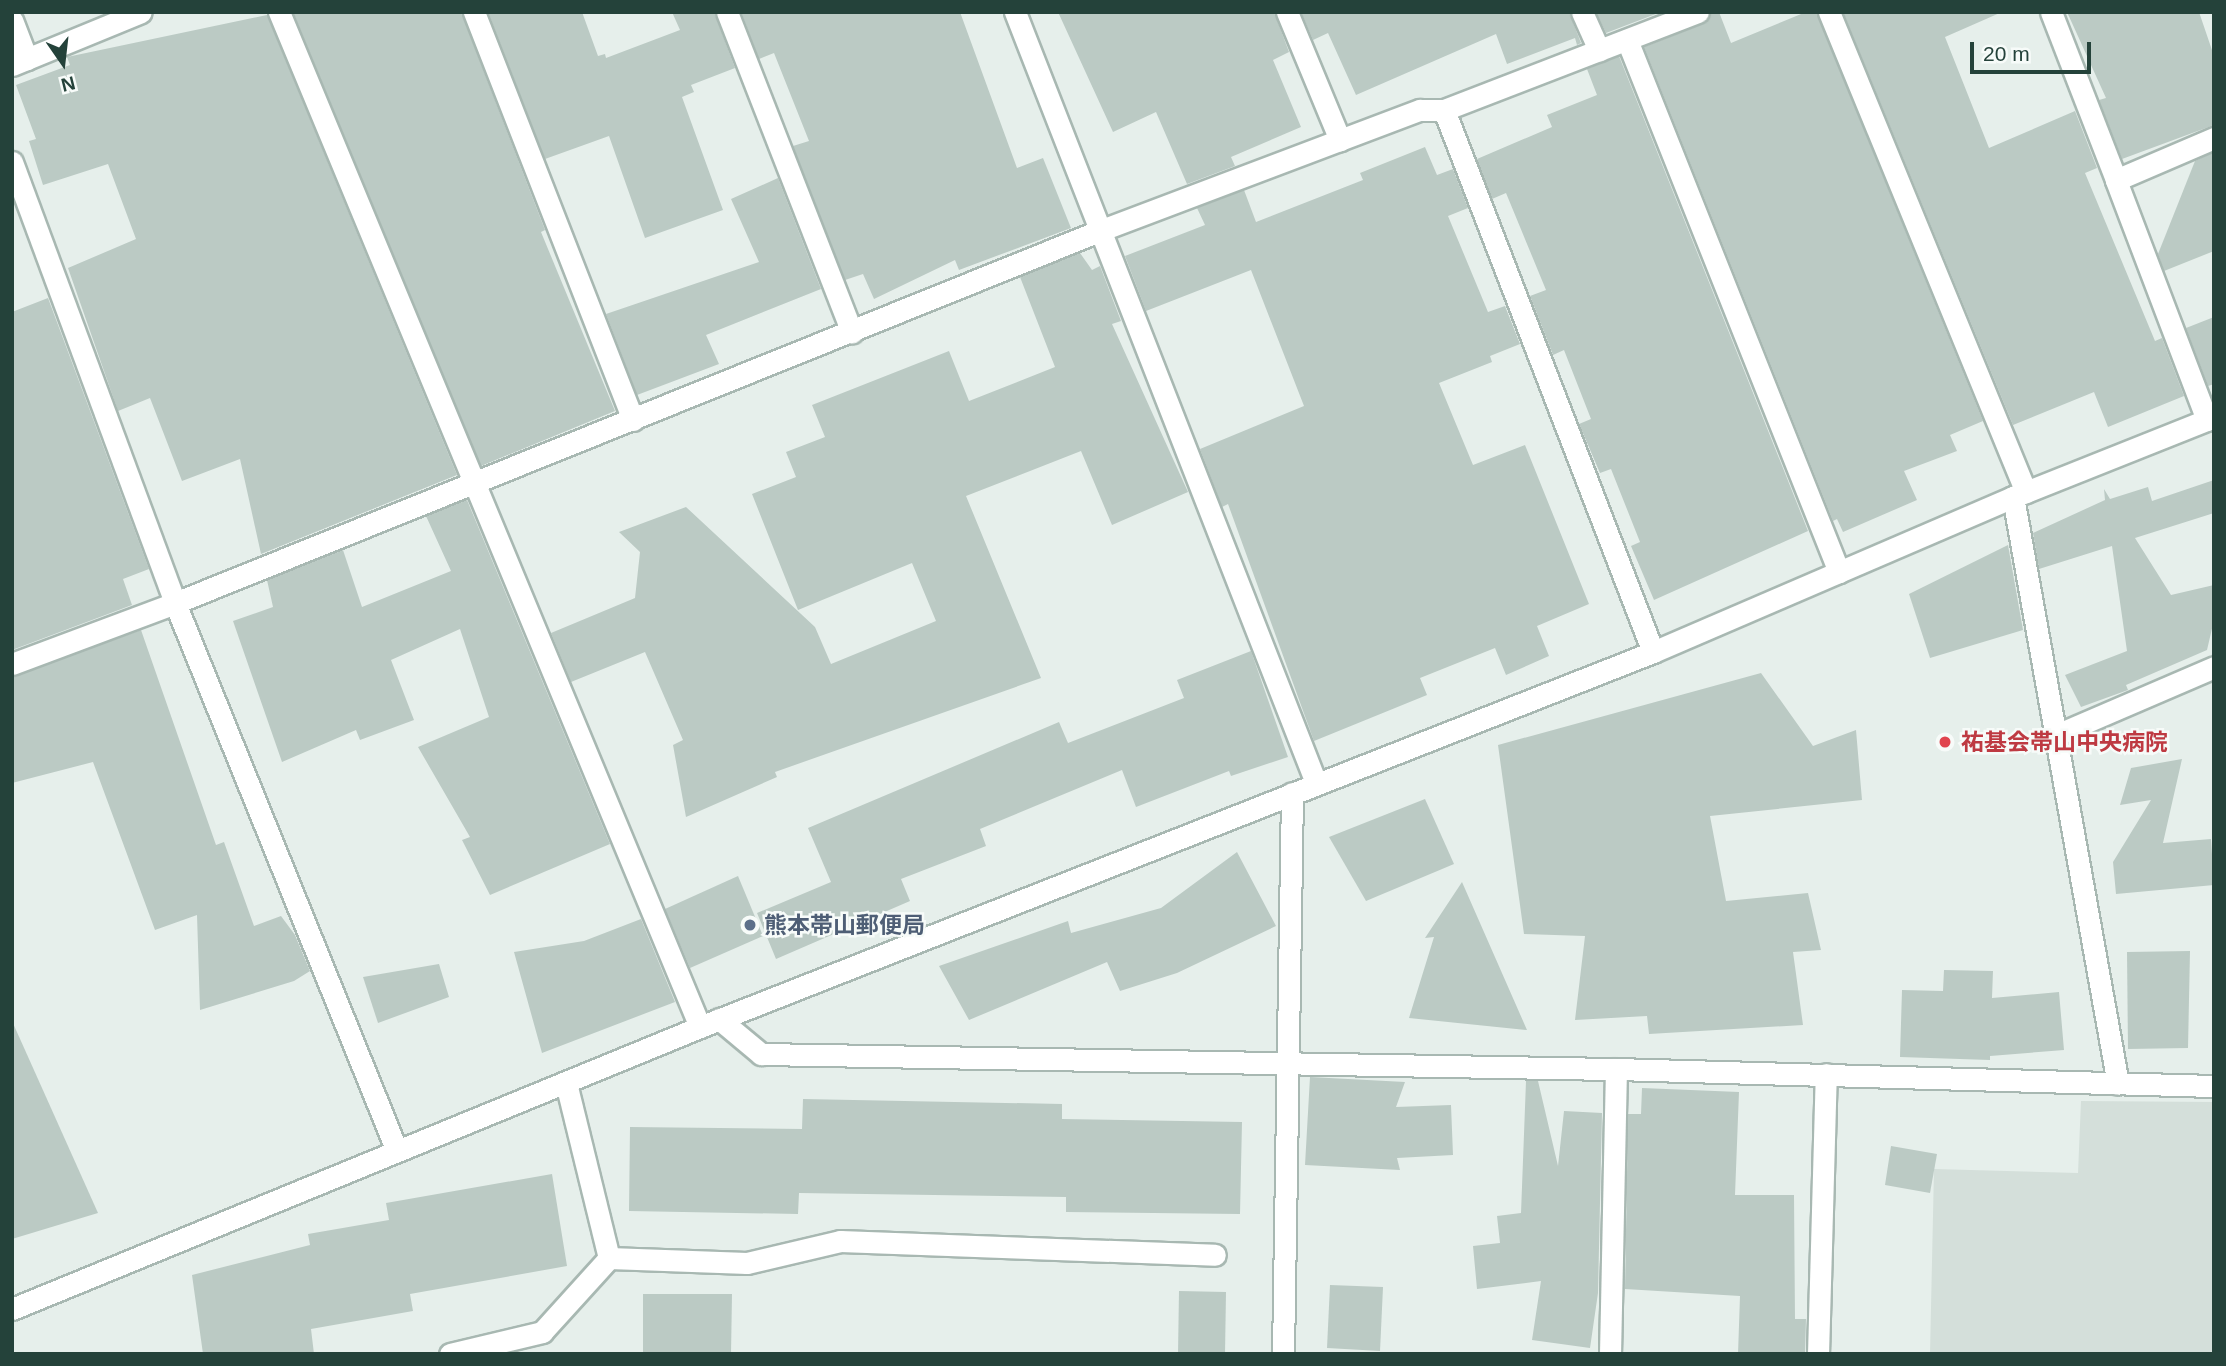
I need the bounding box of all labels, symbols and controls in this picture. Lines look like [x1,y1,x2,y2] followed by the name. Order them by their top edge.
[28,28,98,98] north arrow
[1974,28,2095,72] scale bar
[1983,42,2030,65] text: 20 m
[59,72,77,96] text: N
[1961,728,2168,756] place label: 祐基会帯山中央病院
[1935,732,1955,752] marker: 祐基会帯山中央病院
[764,911,925,939] place label: 熊本帯山郵便局
[742,917,758,933] marker: 熊本帯山郵便局

